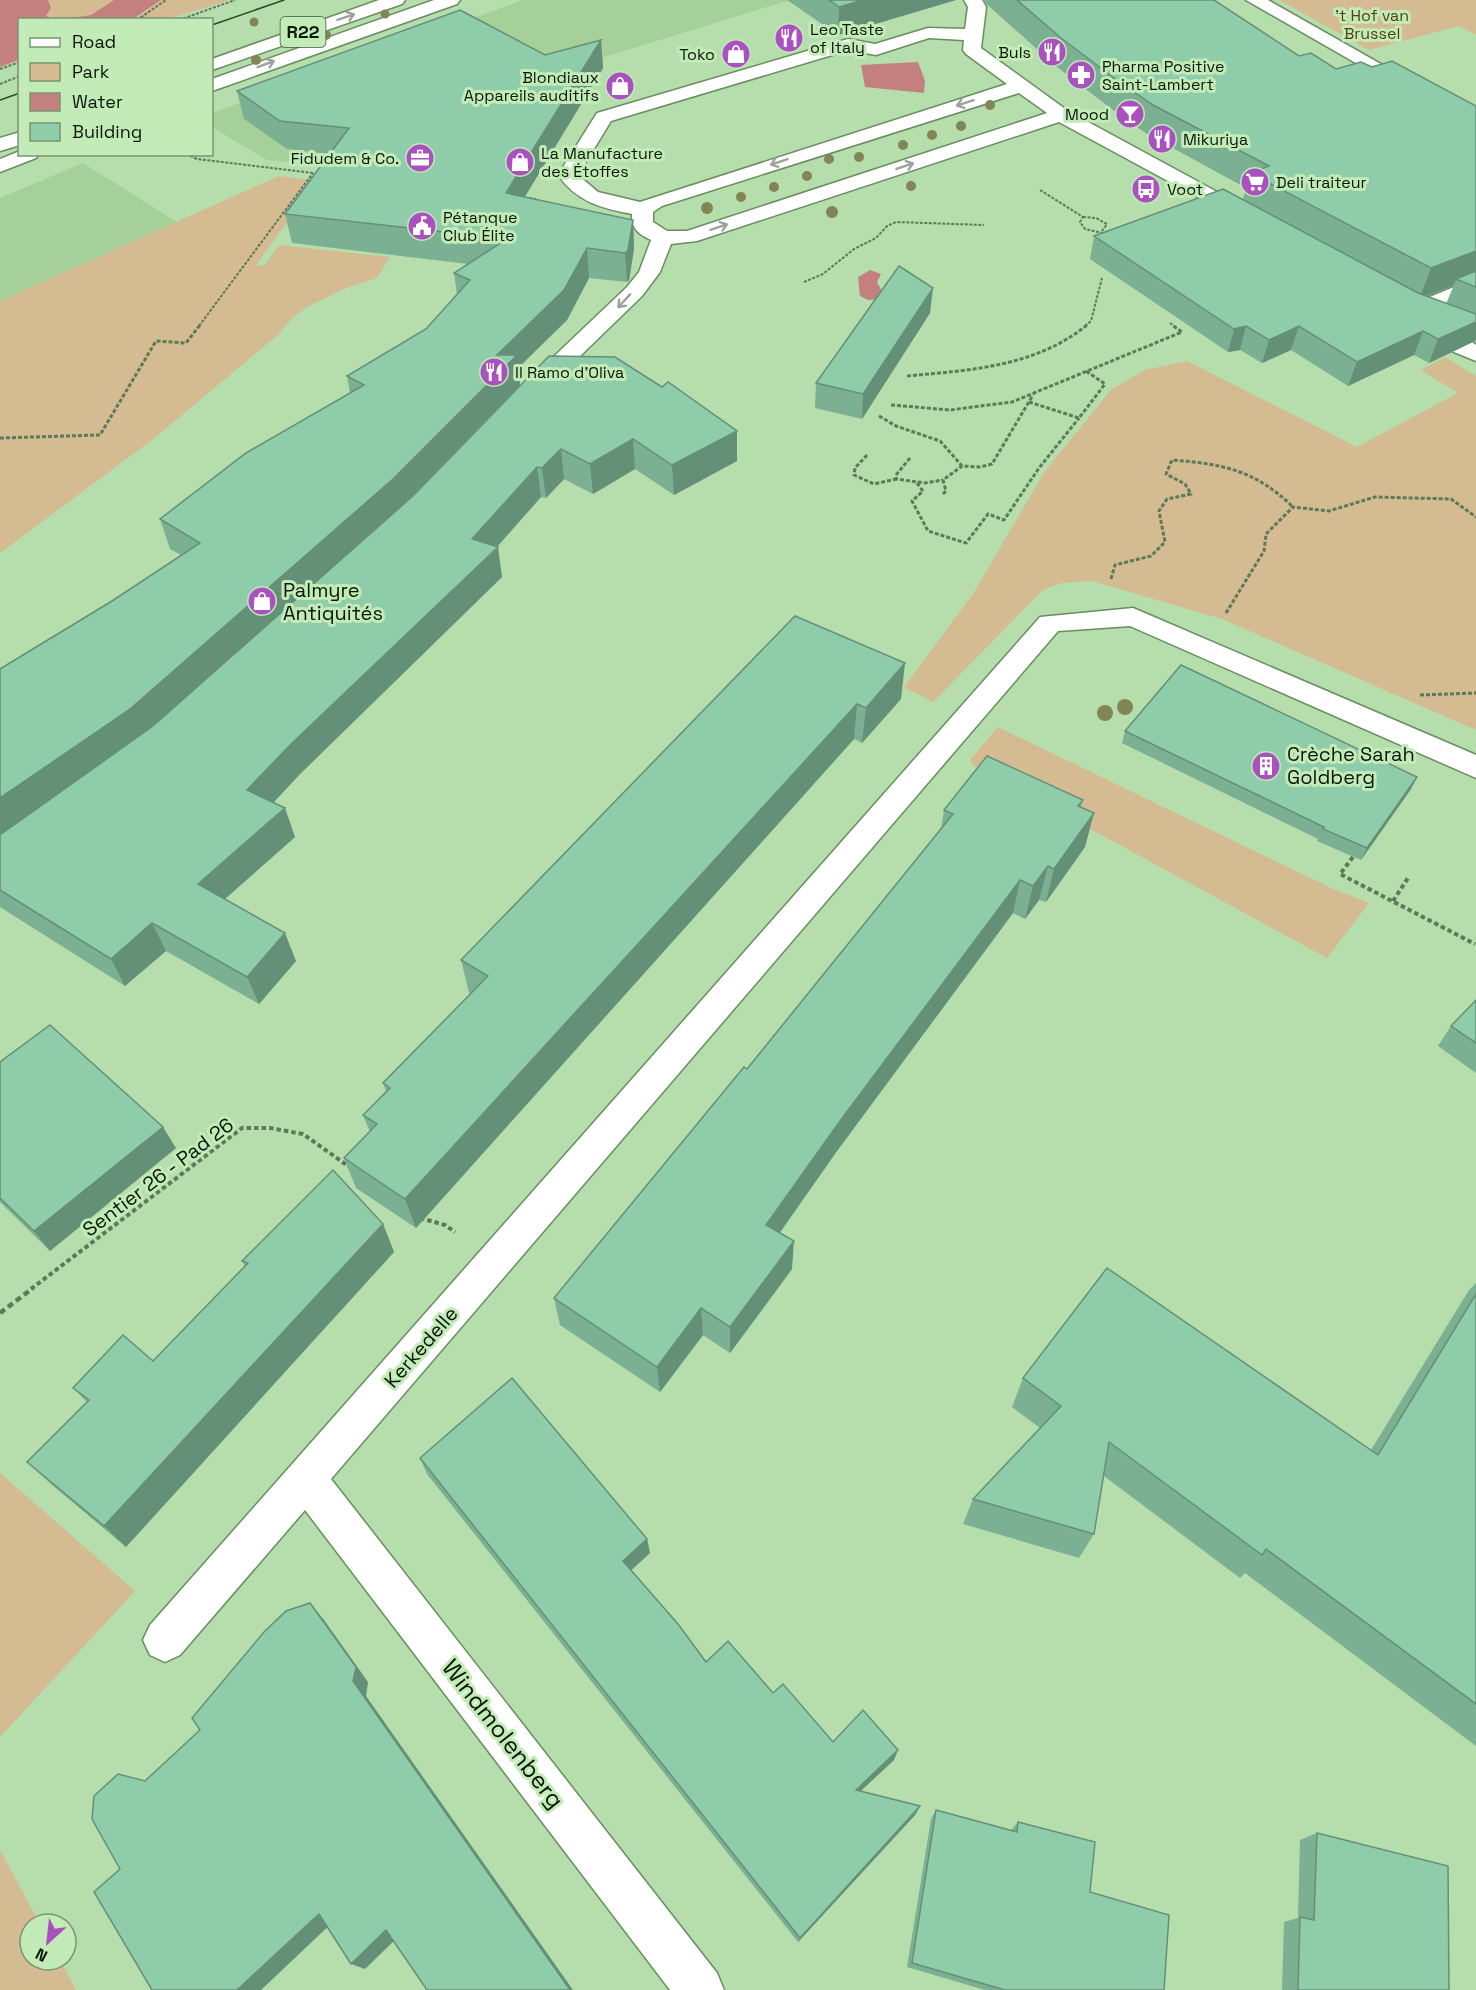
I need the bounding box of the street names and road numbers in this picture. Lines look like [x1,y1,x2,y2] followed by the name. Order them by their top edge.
[280,17,326,47] road number: R22
[77,1112,239,1242] street label: Sentier 26 - Pad 26
[379,1301,463,1393] street label: Kerkedelle
[435,1653,571,1815] street label: Windmolenberg

